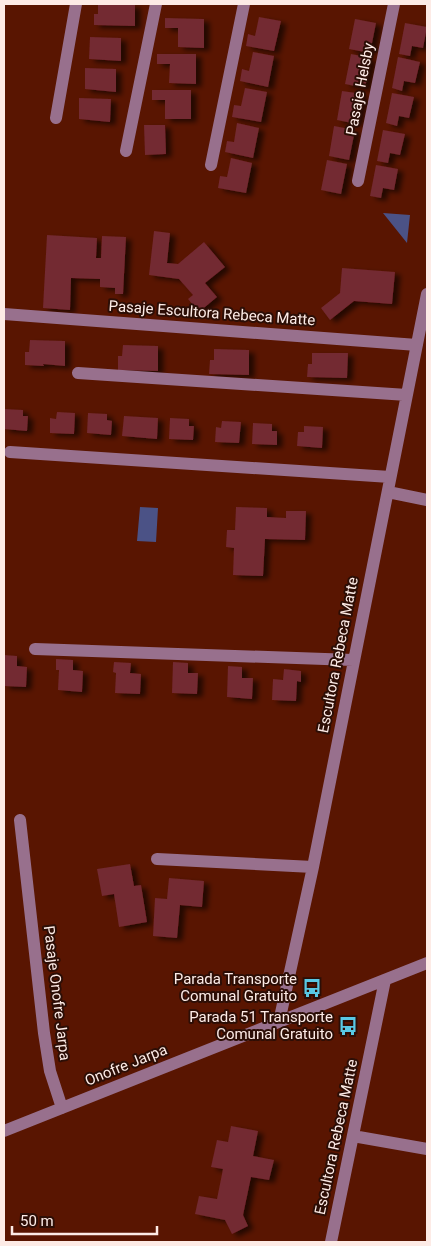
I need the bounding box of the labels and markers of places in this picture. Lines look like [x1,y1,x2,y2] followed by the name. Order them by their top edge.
[174,970,297,1005] place label: Parada Transporte Comunal Gratuito
[301,977,323,999] bus stop icon: Parada Transporte Comunal Gratuito
[189,1008,333,1043] place label: Parada 51 Transporte Comunal Gratuito
[337,1015,359,1037] bus stop icon: Parada 51 Transporte Comunal Gratuito

